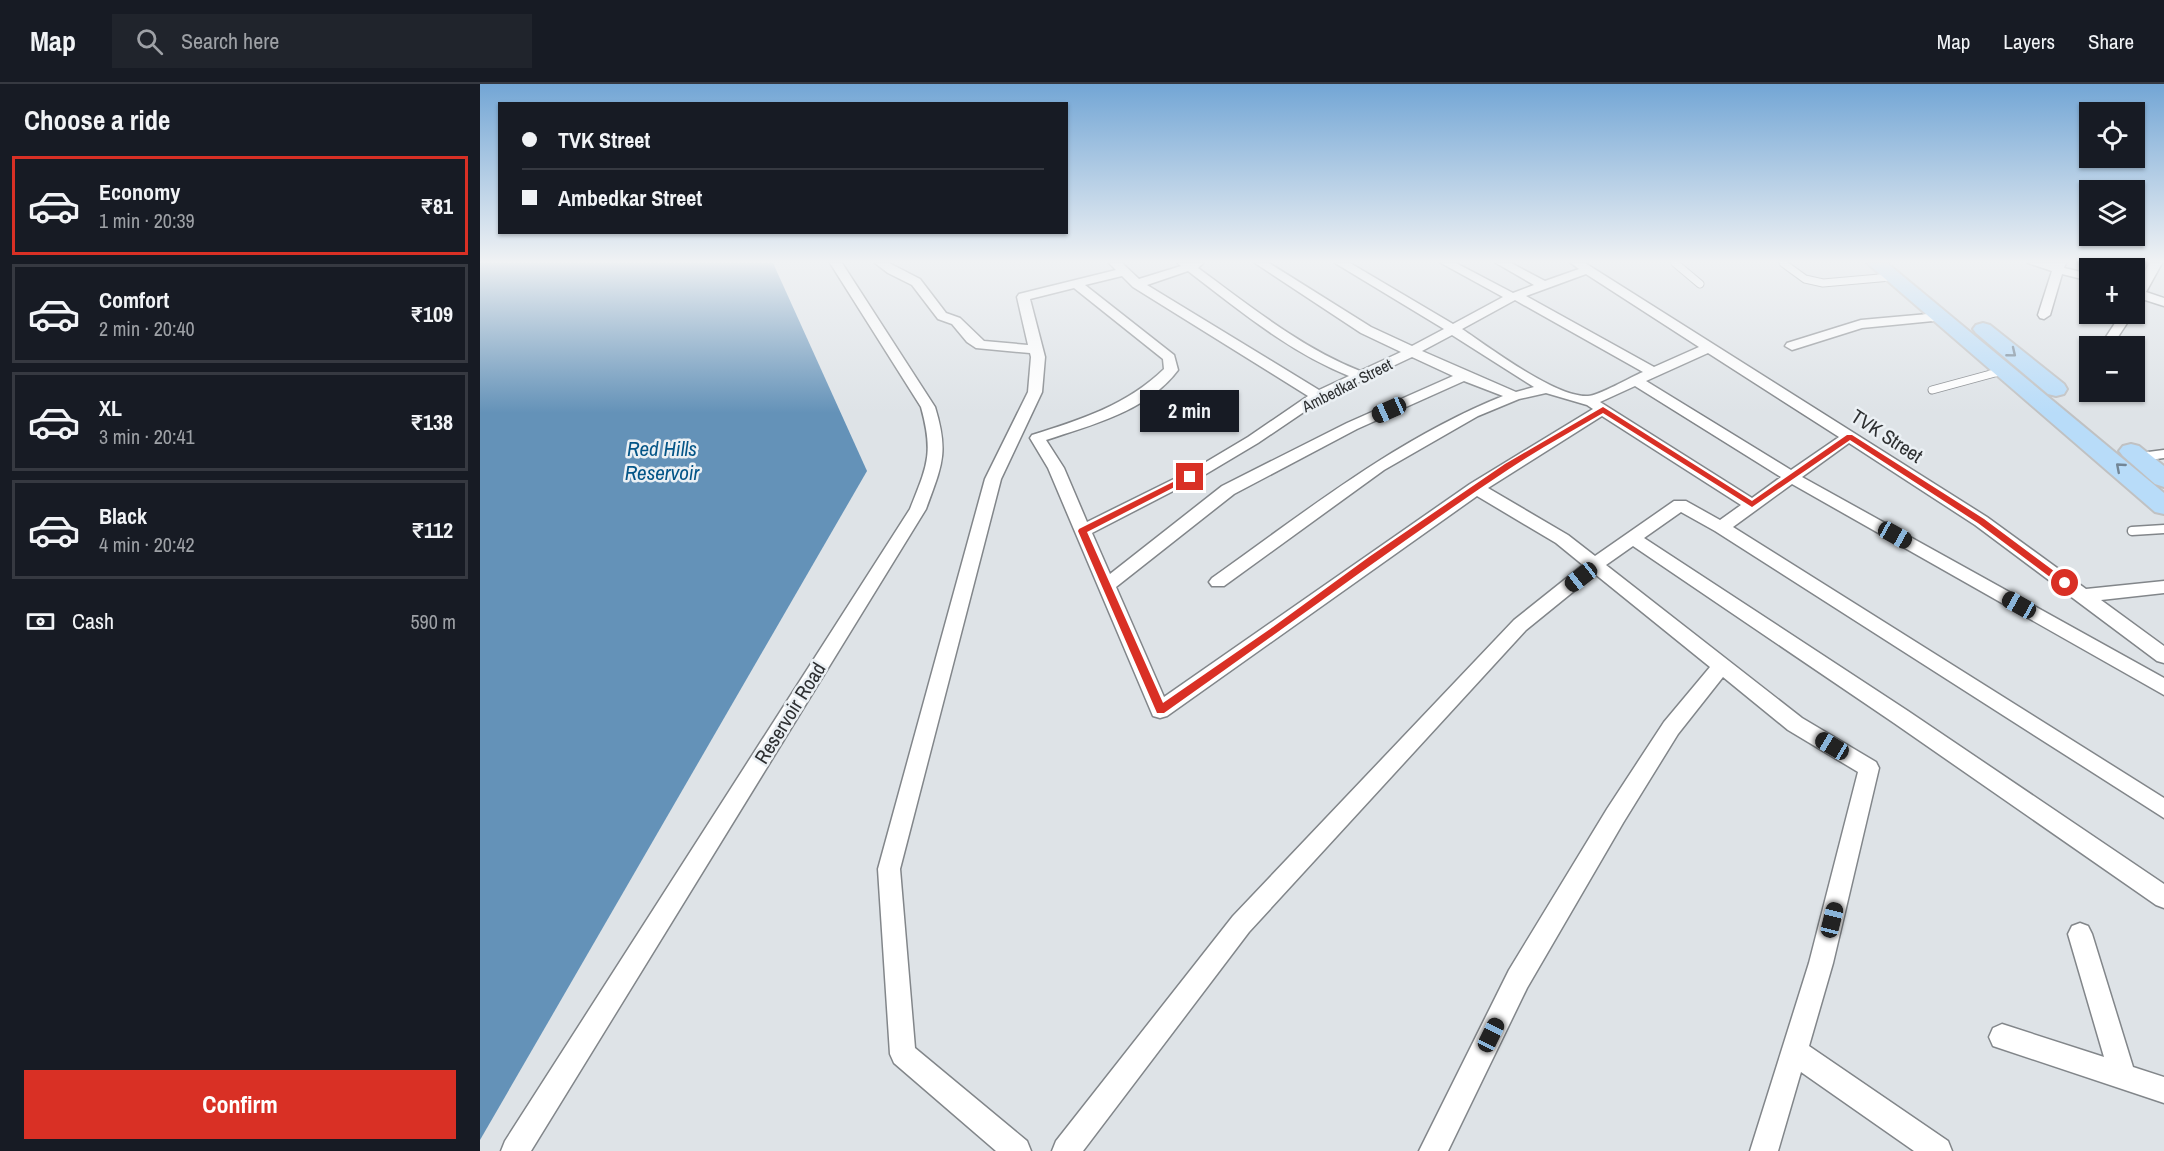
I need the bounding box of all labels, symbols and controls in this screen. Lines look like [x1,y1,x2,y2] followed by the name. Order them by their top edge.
[112,14,532,68] search box
[30,22,76,60] text: Map
[133,25,166,58] icon: search
[181,26,279,56] text: Search here
[1937,27,1970,56] text: Map
[2003,27,2055,56] text: Layers
[2088,27,2134,56] text: Share
[24,102,170,138] text: Choose a ride
[2079,102,2145,402] map controls
[2079,102,2145,168] button: locate
[558,125,650,155] text: TVK Street
[99,177,180,207] text: Economy
[27,179,81,233] icon: car
[2079,180,2145,246] button: layers
[558,183,702,213] text: Ambedkar Street
[420,191,453,221] text: ₹81
[99,207,195,234] text: 1 min · 20:39
[2079,258,2145,324] button: +
[99,285,169,315] text: Comfort
[27,287,81,341] icon: car
[410,299,453,329] text: ₹109
[99,315,195,342] text: 2 min · 20:40
[2079,336,2145,402] button: −
[2005,346,2016,357] one-way arrow
[1297,353,1396,418] street label: Ambedkar Street
[1140,390,1240,432] callout: 2 min
[99,393,122,423] text: XL
[1369,394,1409,426] car
[27,395,81,449] icon: car
[1168,397,1211,424] text: 2 min
[1846,402,1929,469] street label: TVK Street
[410,407,453,437] text: ₹138
[99,423,195,450] text: 3 min · 20:41
[625,434,701,487] water label: Red Hills Reservoir
[1176,463,1203,490] route end
[2116,463,2127,474] one-way arrow
[99,501,147,531] text: Black
[27,503,81,557] icon: car
[411,515,453,545] text: ₹112
[1875,518,1915,552] car
[99,531,195,558] text: 4 min · 20:42
[1561,559,1601,595] car
[2051,569,2078,596] route start
[1999,588,2039,622] car
[24,605,57,638] icon: cash
[72,606,114,636] text: Cash
[410,608,456,635] text: 590 m
[748,657,831,769] street label: Reservoir Road
[1812,729,1852,763] car
[1819,900,1845,940] car
[1475,1015,1507,1055] car
[24,1070,456,1139] button: Confirm

